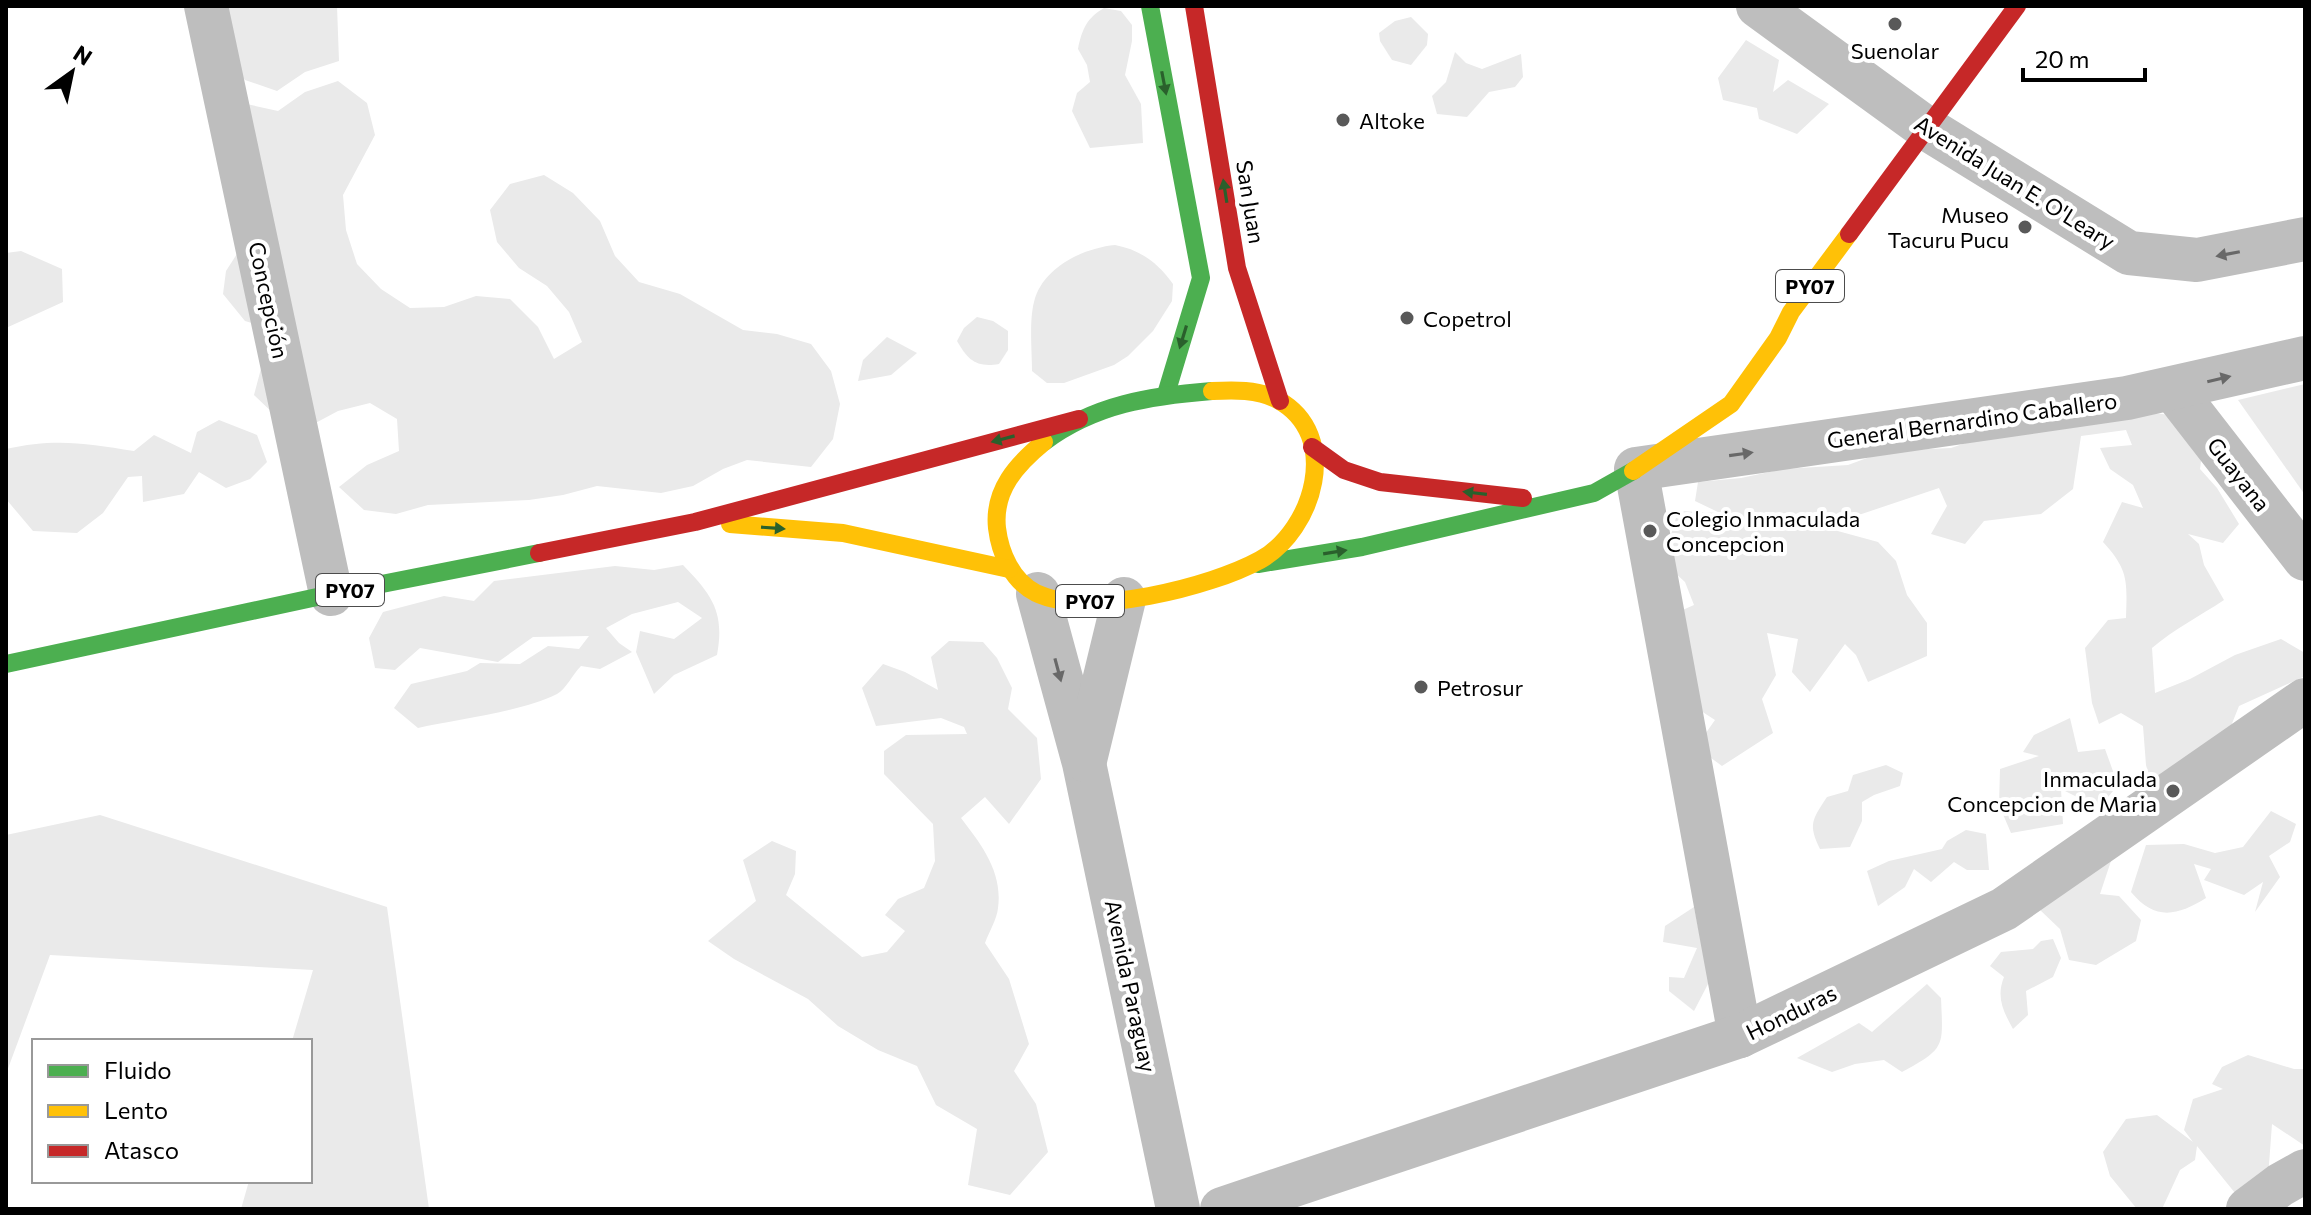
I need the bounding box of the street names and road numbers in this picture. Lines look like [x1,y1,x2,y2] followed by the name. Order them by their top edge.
[1910,109,2120,255] street label: Avenida Juan E. O'Leary
[1231,158,1271,246] street label: San Juan
[243,239,295,361] street label: Concepción
[1776,270,1844,302] road number: PY07
[1825,386,2119,454] street label: General Bernardino Caballero
[2202,432,2276,516] street label: Guayana
[316,574,384,606] road number: PY07
[1056,585,1124,617] road number: PY07
[1100,897,1162,1075] street label: Avenida Paraguay
[1741,979,1841,1045] street label: Honduras

